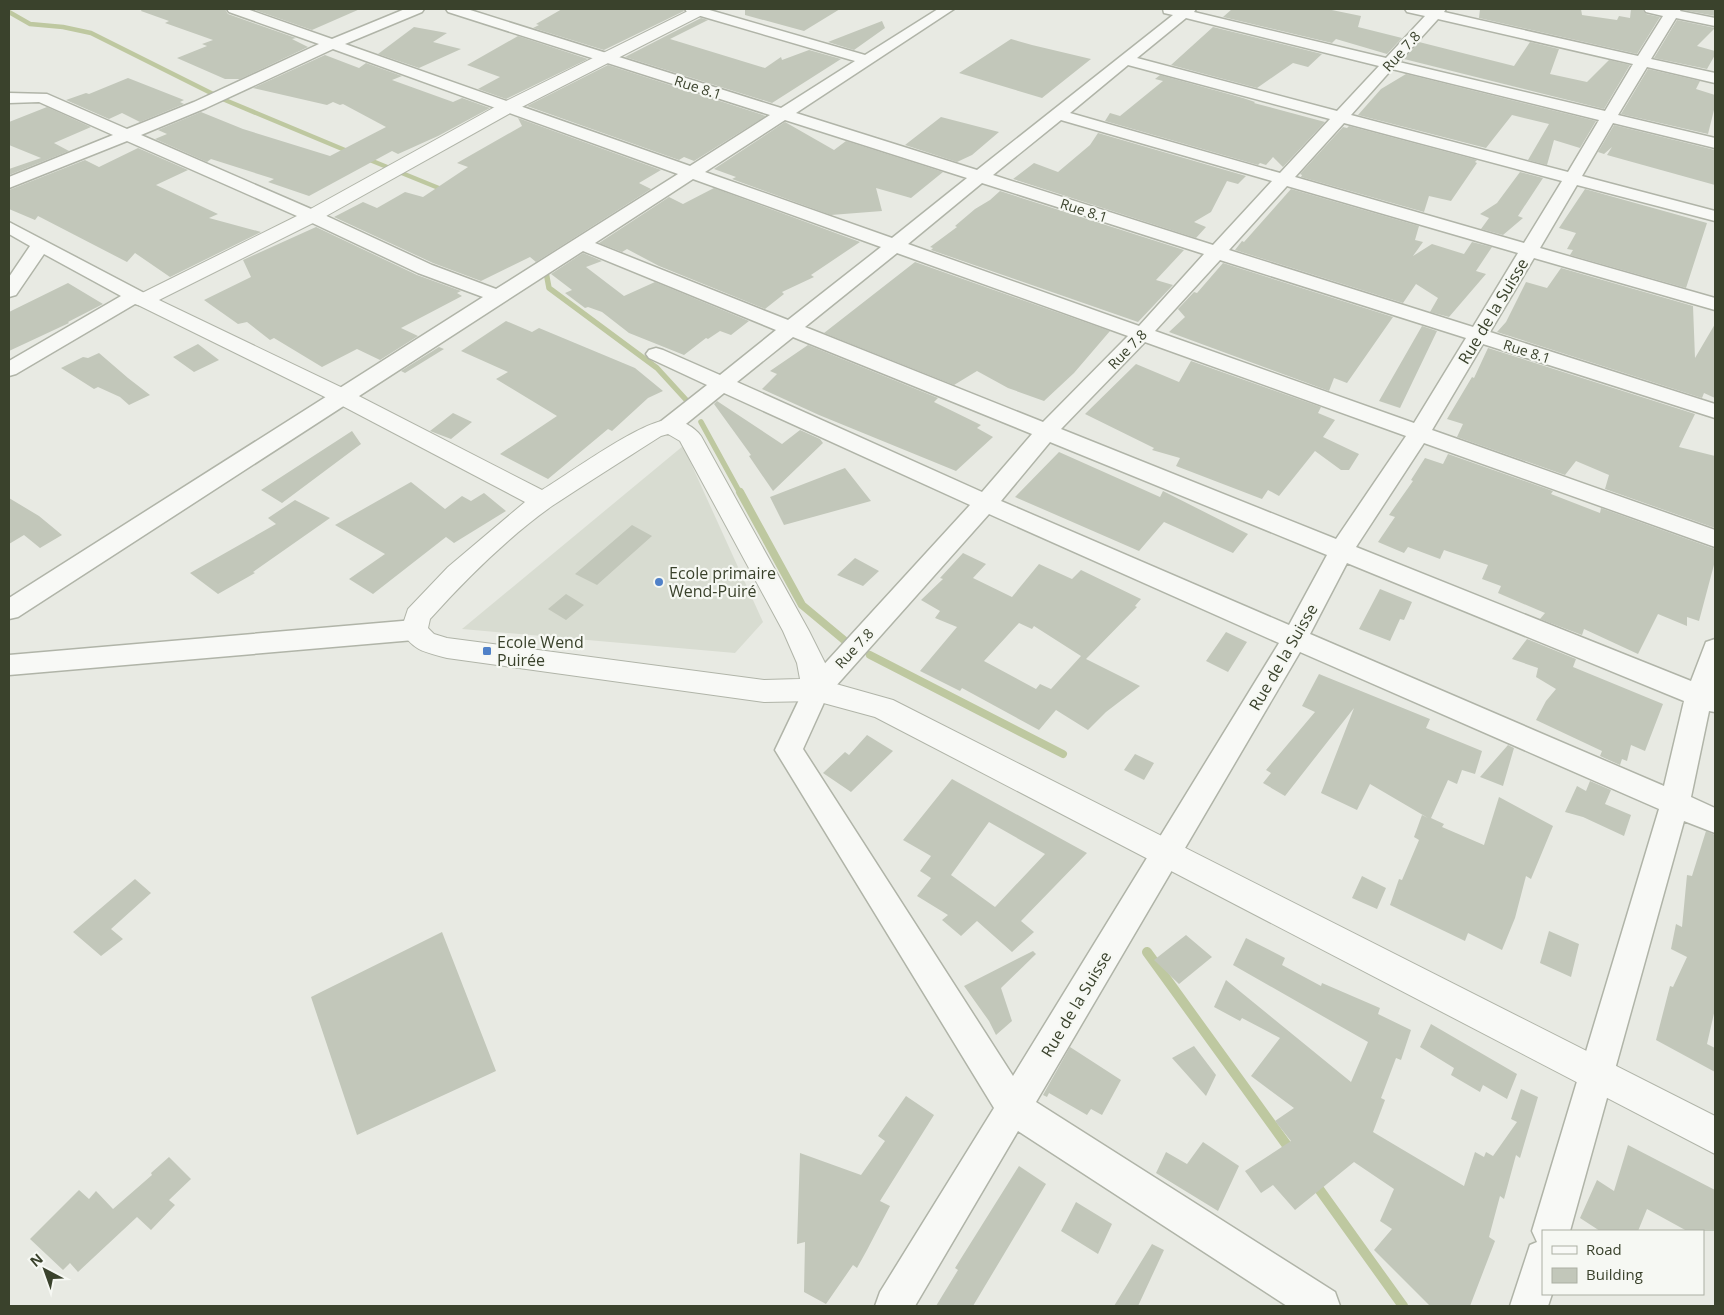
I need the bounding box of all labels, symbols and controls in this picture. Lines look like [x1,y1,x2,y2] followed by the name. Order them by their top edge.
[1378,27,1424,75] street label: Rue 7.8
[672,70,724,104] street label: Rue 8.1
[1058,193,1110,227] street label: Rue 8.1
[1453,254,1533,368] street label: Rue de la Suisse
[1103,325,1151,373] street label: Rue 7.8
[1501,334,1553,368] street label: Rue 8.1
[669,562,776,602] place label: Ecole primaire Wend-Puiré
[653,576,665,588] marker: Ecole primaire Wend-Puiré
[1244,600,1322,714] street label: Rue de la Suisse
[831,624,877,672] street label: Rue 7.8
[497,631,584,671] place label: Ecole Wend Puirée
[481,645,493,657] marker: Ecole Wend Puirée
[1036,947,1116,1061] street label: Rue de la Suisse
[1542,1230,1704,1295] legend
[1586,1239,1622,1259] text: Road
[20,1245,70,1295] north arrow
[26,1249,47,1271] text: N
[1586,1264,1643,1284] text: Building

